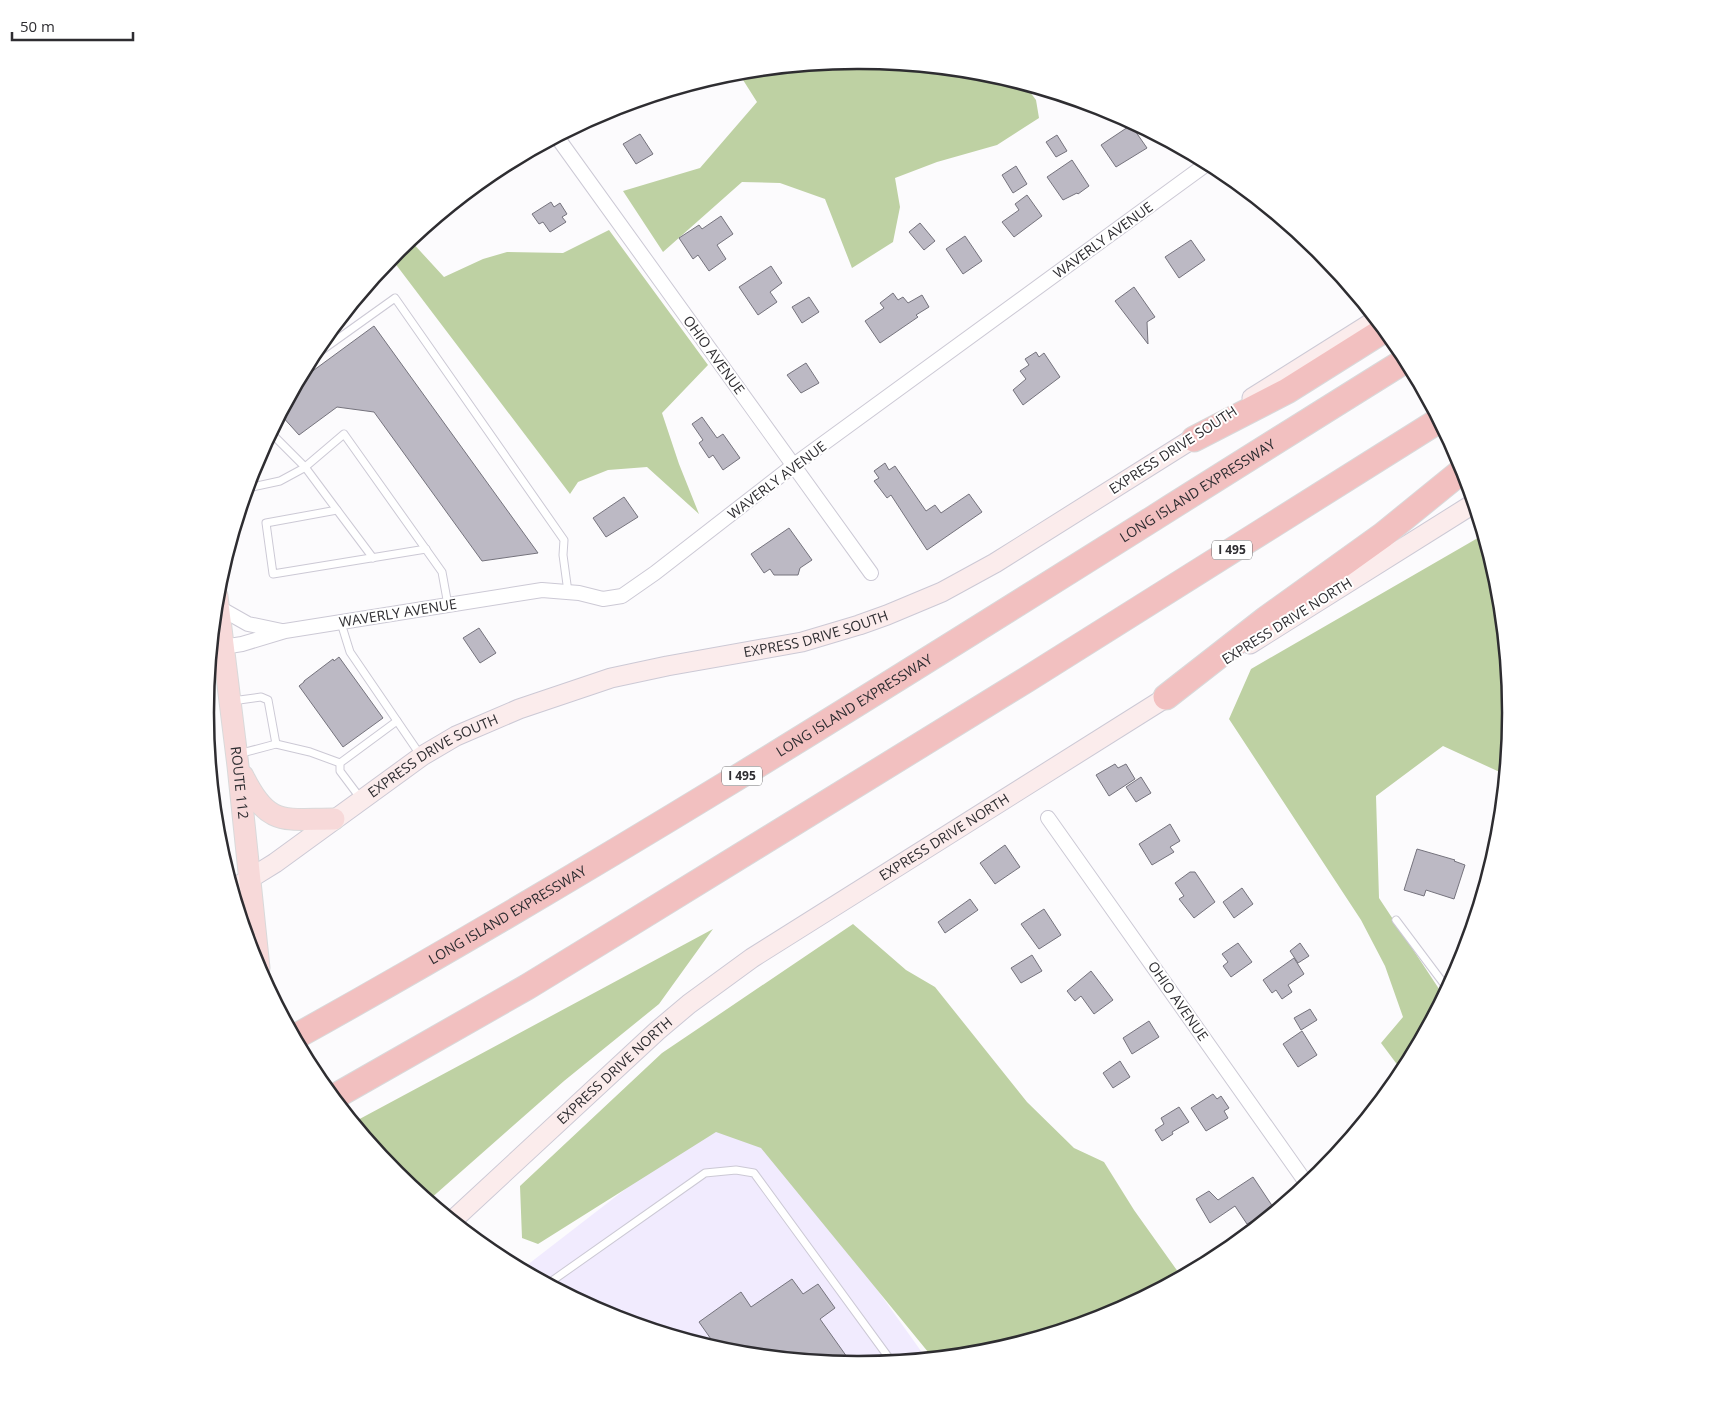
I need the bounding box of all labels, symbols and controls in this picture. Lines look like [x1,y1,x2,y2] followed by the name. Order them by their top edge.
[12,10,134,42] scale bar
[20,16,55,36] text: 50 m
[1049,197,1156,282] street label: WAVERLY AVENUE
[679,311,749,398] street label: OHIO AVENUE
[1105,401,1240,498] street label: EXPRESS DRIVE SOUTH
[1116,434,1279,546] street label: LONG ISLAND EXPRESSWAY
[724,436,830,523] street label: WAVERLY AVENUE
[1212,540,1252,560] road number: I 495
[1218,573,1355,668] street label: EXPRESS DRIVE NORTH
[338,594,458,631] street label: WAVERLY AVENUE
[742,605,891,661] street label: EXPRESS DRIVE SOUTH
[772,649,936,761] street label: LONG ISLAND EXPRESSWAY
[364,709,501,801] street label: EXPRESS DRIVE SOUTH
[227,745,253,820] street label: ROUTE 112
[722,766,762,786] road number: I 495
[875,789,1013,885] street label: EXPRESS DRIVE NORTH
[425,861,590,968] street label: LONG ISLAND EXPRESSWAY
[1144,957,1213,1044] street label: OHIO AVENUE
[552,1012,676,1128] street label: EXPRESS DRIVE NORTH

